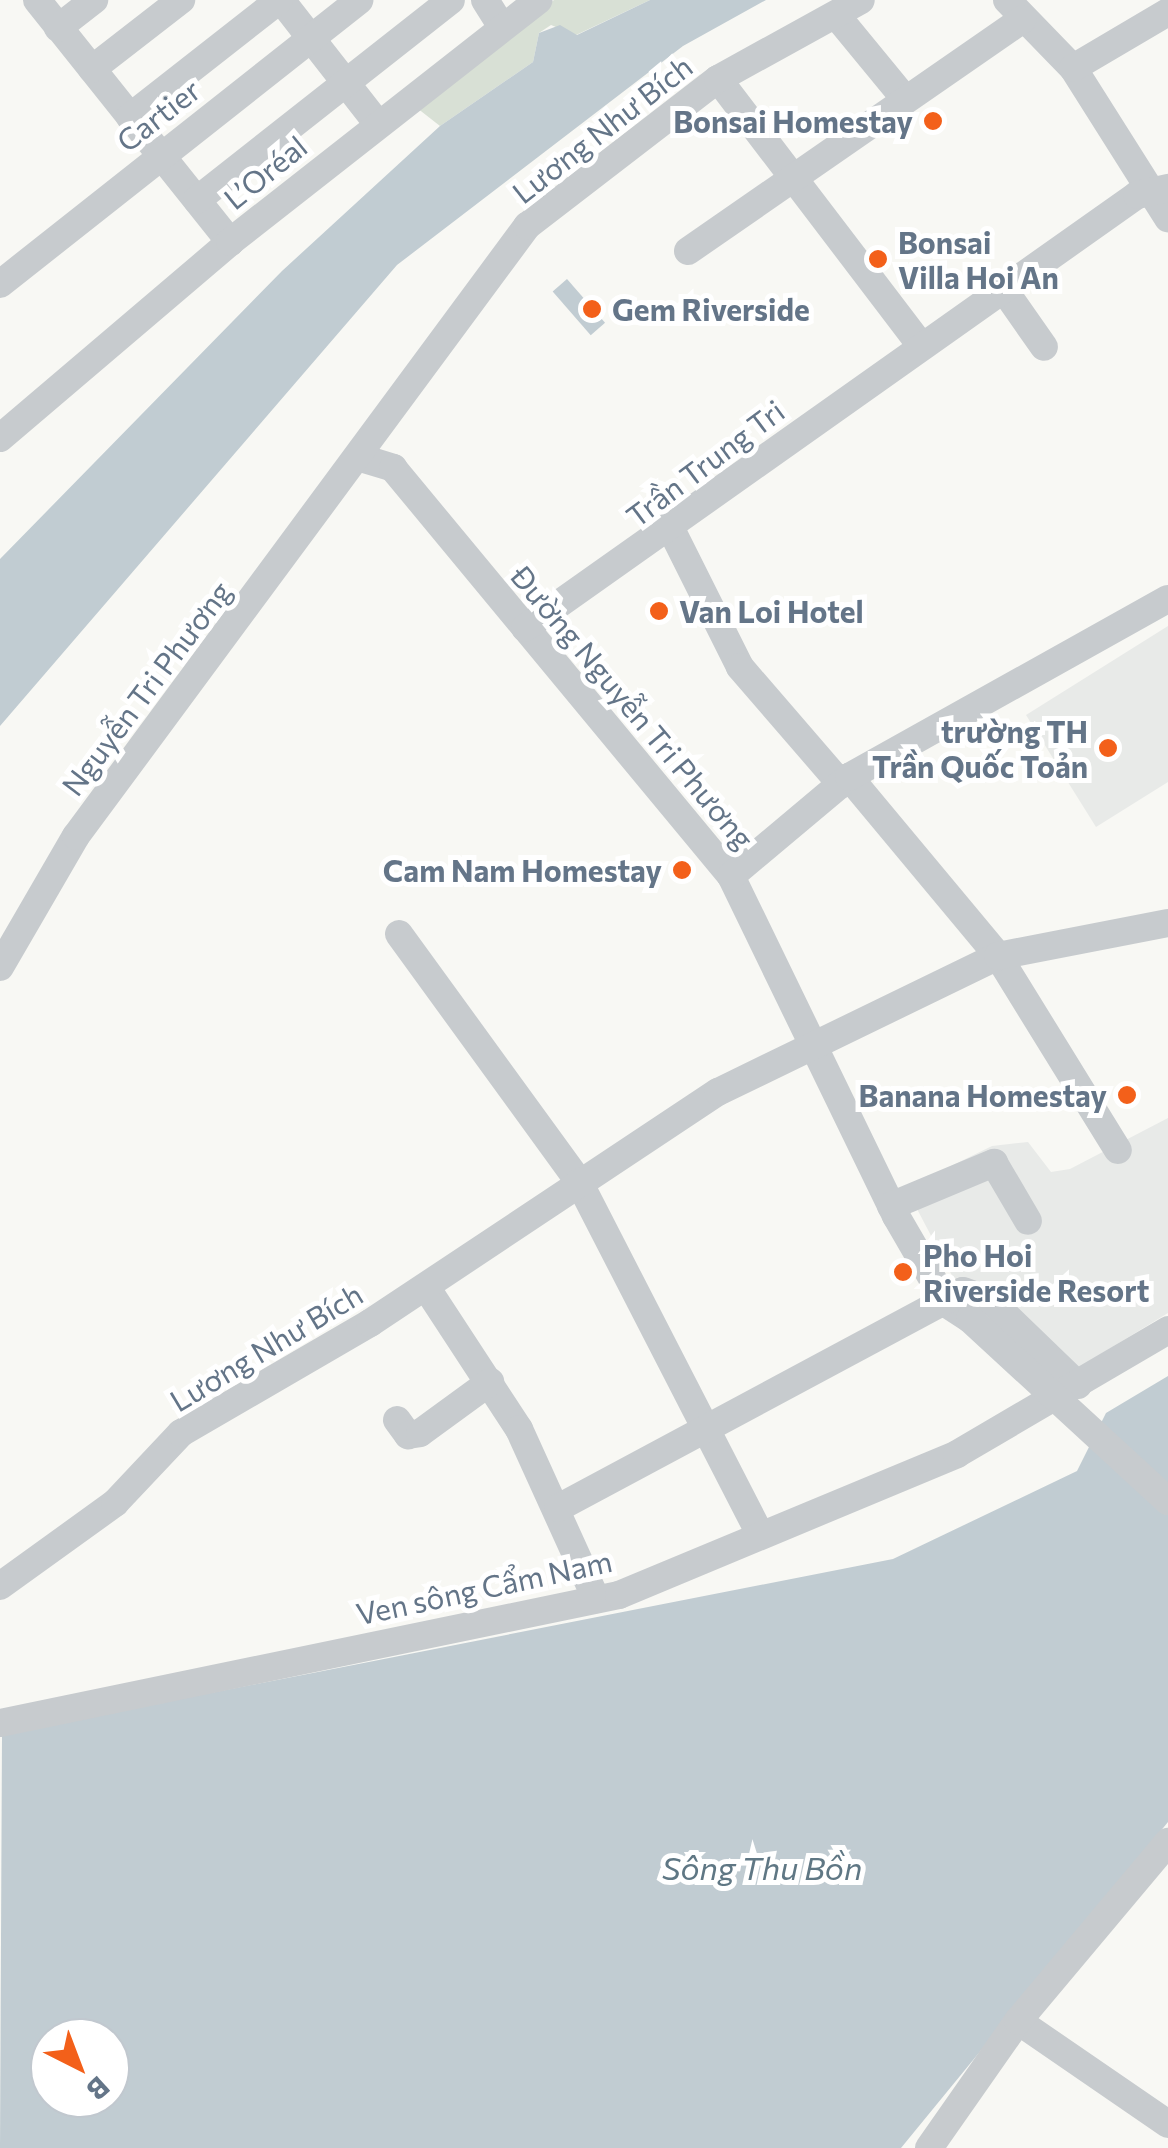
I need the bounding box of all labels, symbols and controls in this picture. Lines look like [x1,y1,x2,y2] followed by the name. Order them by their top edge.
[505,48,699,210] street label: Lương Như Bích
[109,71,207,159] street label: Cartier
[673,103,913,139] place label: Bonsai Homestay
[922,110,944,132] marker: Bonsai Homestay
[216,128,314,216] street label: L’Oréal
[898,224,1059,294] place label: Bonsai Villa Hoi An
[867,248,889,270] marker: Bonsai Villa Hoi An
[612,291,810,327] place label: Gem Riverside
[581,298,603,320] marker: Gem Riverside
[619,392,791,534] street label: Trần Trung Tri
[504,558,762,856] street label: Đường Nguyễn Tri Phương
[54,574,238,802] street label: Nguyễn Tri Phương
[679,593,864,629] place label: Van Loi Hotel
[648,600,670,622] marker: Van Loi Hotel
[872,713,1088,784] place label: trường TH Trần Quốc Toản
[1097,737,1119,759] marker: trường TH Trần Quốc Toản
[383,852,662,888] place label: Cam Nam Homestay
[671,859,693,881] marker: Cam Nam Homestay
[859,1077,1107,1113] place label: Banana Homestay
[1116,1084,1138,1106] marker: Banana Homestay
[923,1237,1149,1308] place label: Pho Hoi Riverside Resort
[892,1261,914,1283] marker: Pho Hoi Riverside Resort
[163,1275,369,1419] street label: Lương Như Bích
[353,1542,615,1632] street label: Ven sông Cẩm Nam
[662,1848,862,1886] water label: Sông Thu Bồn
[30,2018,130,2118] north arrow
[80,2070,117,2108] text: B

